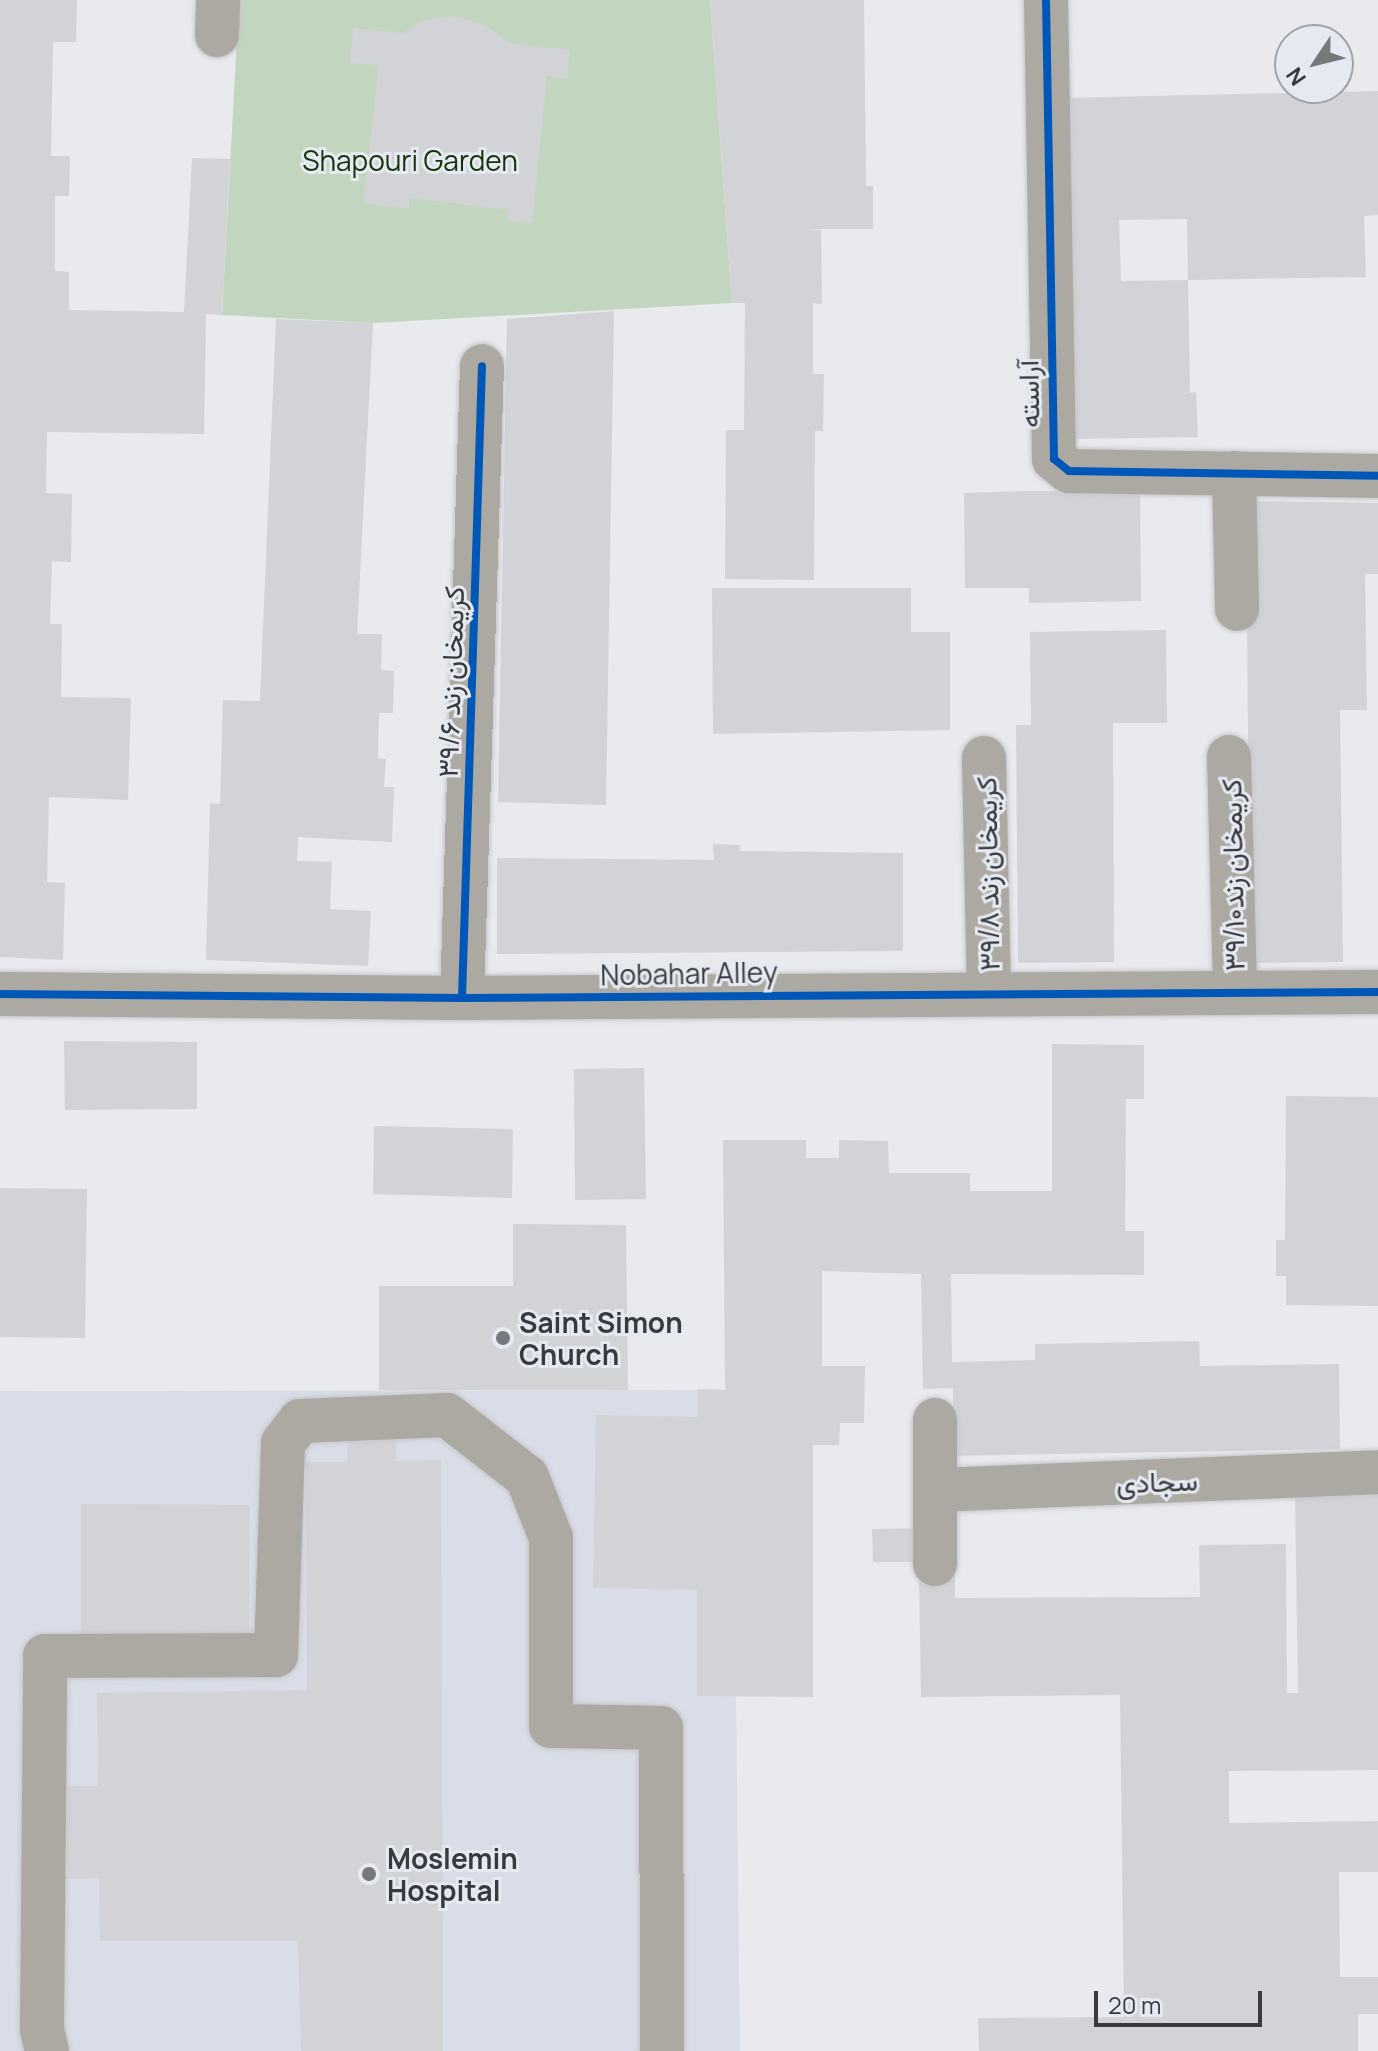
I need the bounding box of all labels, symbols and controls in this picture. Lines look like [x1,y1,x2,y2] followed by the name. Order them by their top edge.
[1274,24,1354,104] north arrow
[1279,62,1313,92] text: N
[302,143,518,177] park label: Shapouri Garden
[1011,360,1045,428] street label: آراسته
[430,586,470,778] street label: کریمخان زند ۳۹/۶
[969,777,1005,971] street label: کریمخان زند ۳۹/۸
[1214,779,1250,971] street label: کریمخان زند۳۹/۱۰
[600,955,778,991] street label: Nobahar Alley
[519,1305,683,1371] place label: Saint Simon Church
[494,1329,512,1347] marker: Saint Simon Church
[1116,1463,1198,1499] street label: سجادی
[387,1841,518,1907] place label: Moslemin Hospital
[358,1863,380,1885] marker: Moslemin Hospital
[1098,1975,1266,2025] scale bar
[1108,1988,1161,2021] text: 20 m

